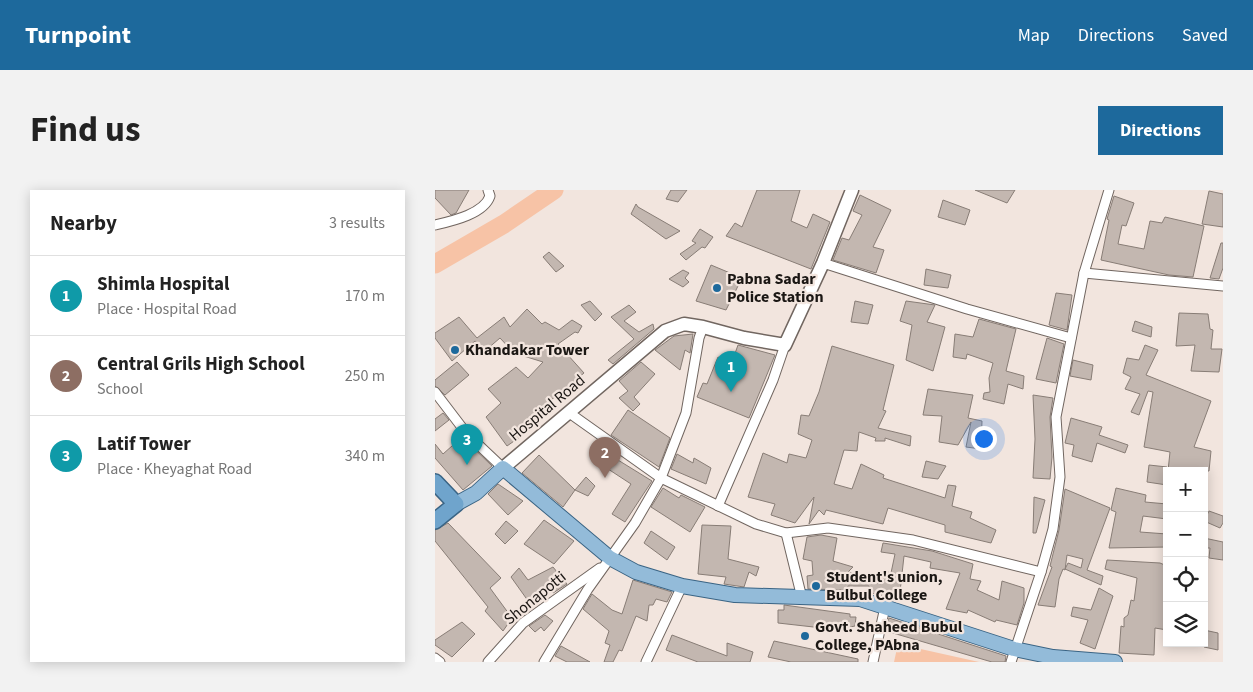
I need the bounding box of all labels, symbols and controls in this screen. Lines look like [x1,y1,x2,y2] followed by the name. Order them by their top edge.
[25,18,131,53] text: Turnpoint
[1018,23,1050,48] text: Map
[1078,23,1154,48] text: Directions
[1182,23,1228,48] text: Saved
[30,105,140,155] text: Find us
[1098,106,1223,155] button: Directions
[50,208,117,238] text: Nearby
[329,212,385,234] text: 3 results
[727,268,824,308] place label: Pabna Sadar Police Station
[97,271,229,298] text: Shimla Hospital
[711,282,723,294] marker: Pabna Sadar Police Station
[62,285,70,307] text: 1
[345,285,385,307] text: 170 m
[97,298,237,320] text: Place · Hospital Road
[465,339,590,361] place label: Khandakar Tower
[449,344,461,356] marker: Khandakar Tower
[97,351,305,378] text: Central Grils High School
[715,351,747,392] pin: 1
[62,365,70,387] text: 2
[345,365,385,387] text: 250 m
[504,370,590,446] street label: Hospital Road
[97,378,143,400] text: School
[451,424,483,465] pin: 3
[971,426,997,452] your location
[97,431,191,458] text: Latif Tower
[589,437,621,478] pin: 2
[62,445,70,467] text: 3
[345,445,385,467] text: 340 m
[97,458,252,480] text: Place · Kheyaghat Road
[1163,467,1208,647] map controls
[1163,467,1208,512] button: +
[1163,512,1208,557] button: −
[1163,557,1208,602] button: locate
[499,566,571,630] street label: Shonapotti
[826,566,943,606] place label: Student's union, Bulbul College
[810,580,822,592] marker: Student's union, Bulbul College
[1163,602,1208,647] button: layers
[815,616,963,656] place label: Govt. Shaheed Bubul College, PAbna
[799,630,811,642] marker: Govt. Shaheed Bubul College, PAbna

